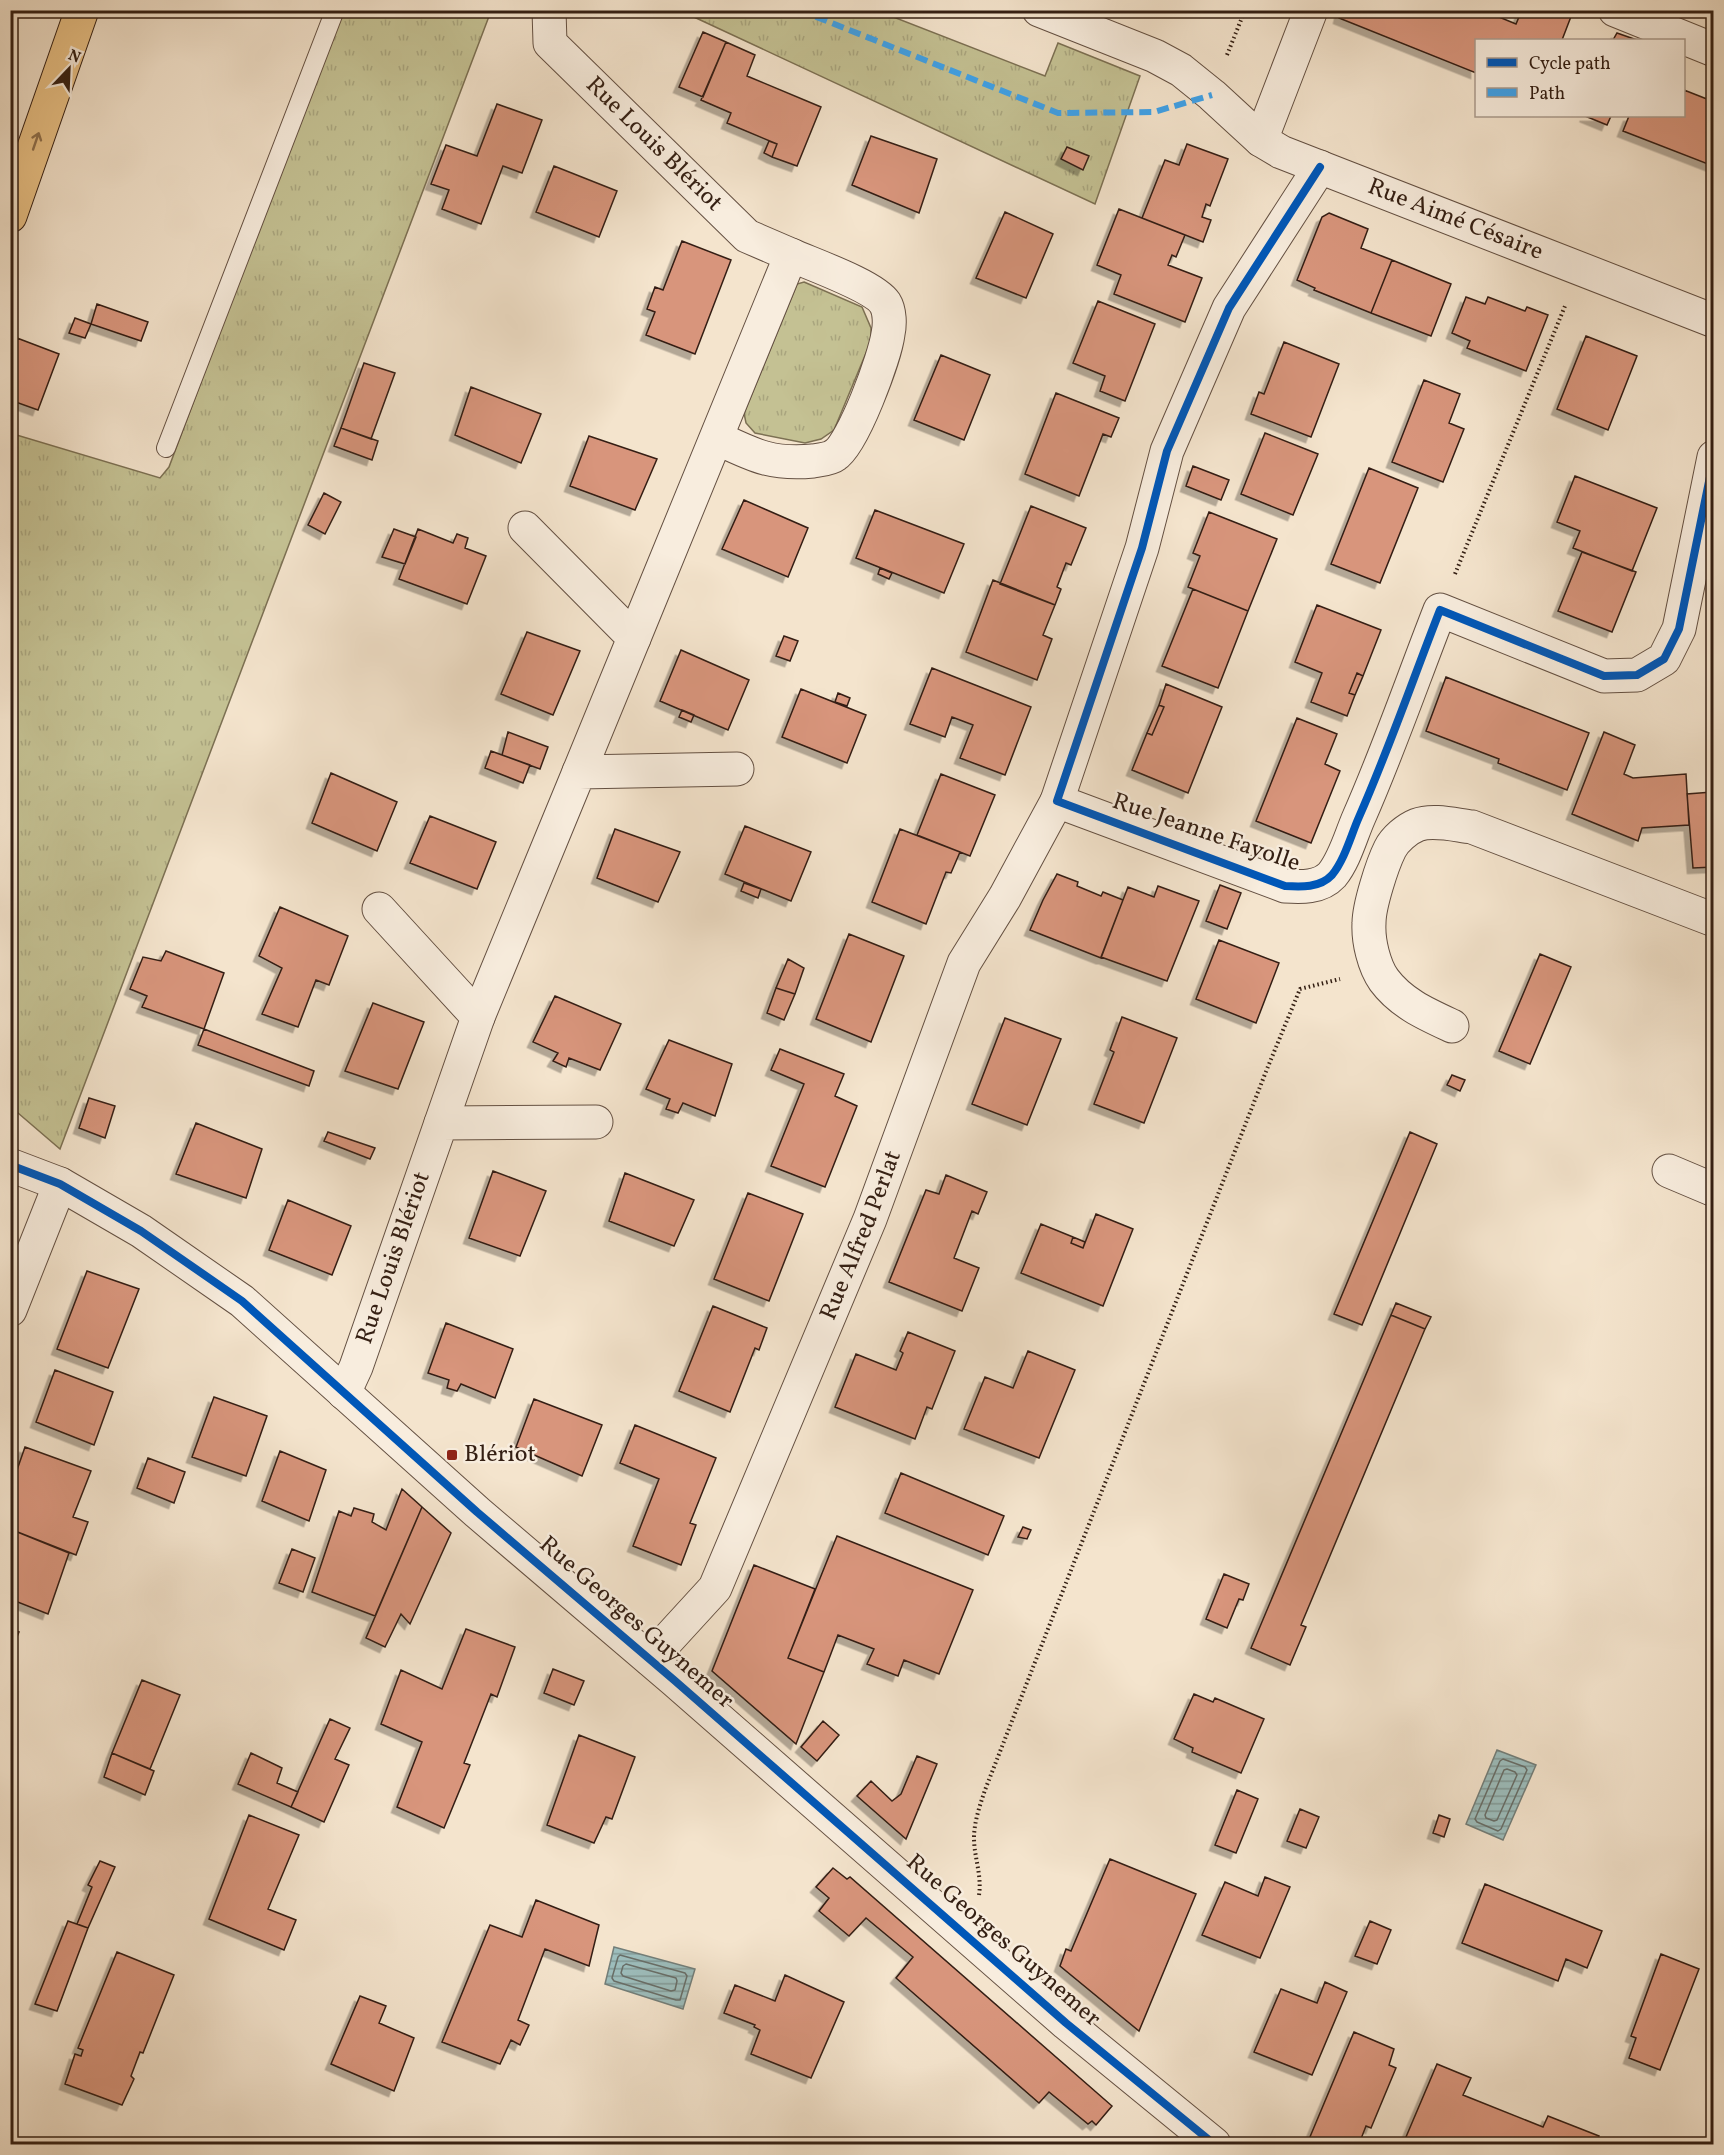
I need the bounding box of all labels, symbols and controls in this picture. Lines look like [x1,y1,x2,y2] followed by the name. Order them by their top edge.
[39,39,99,99] north arrow
[1475,39,1685,117] legend
[64,45,84,70] text: N
[1529,52,1611,77] text: Cycle path
[577,69,730,220] street label: Rue Louis Blériot
[1529,82,1565,107] text: Path
[32,132,43,151] one-way arrow
[1363,170,1548,270] street label: Rue Aimé Césaire
[1107,785,1305,881] street label: Rue Jeanne Fayolle
[812,1146,911,1326] street label: Rue Alfred Perlat
[348,1167,440,1349] street label: Rue Louis Blériot
[464,1438,536,1472] place label: Blériot
[445,1448,459,1462] marker: Blériot
[531,1529,741,1717] street label: Rue Georges Guynemer
[898,1847,1108,2035] street label: Rue Georges Guynemer

